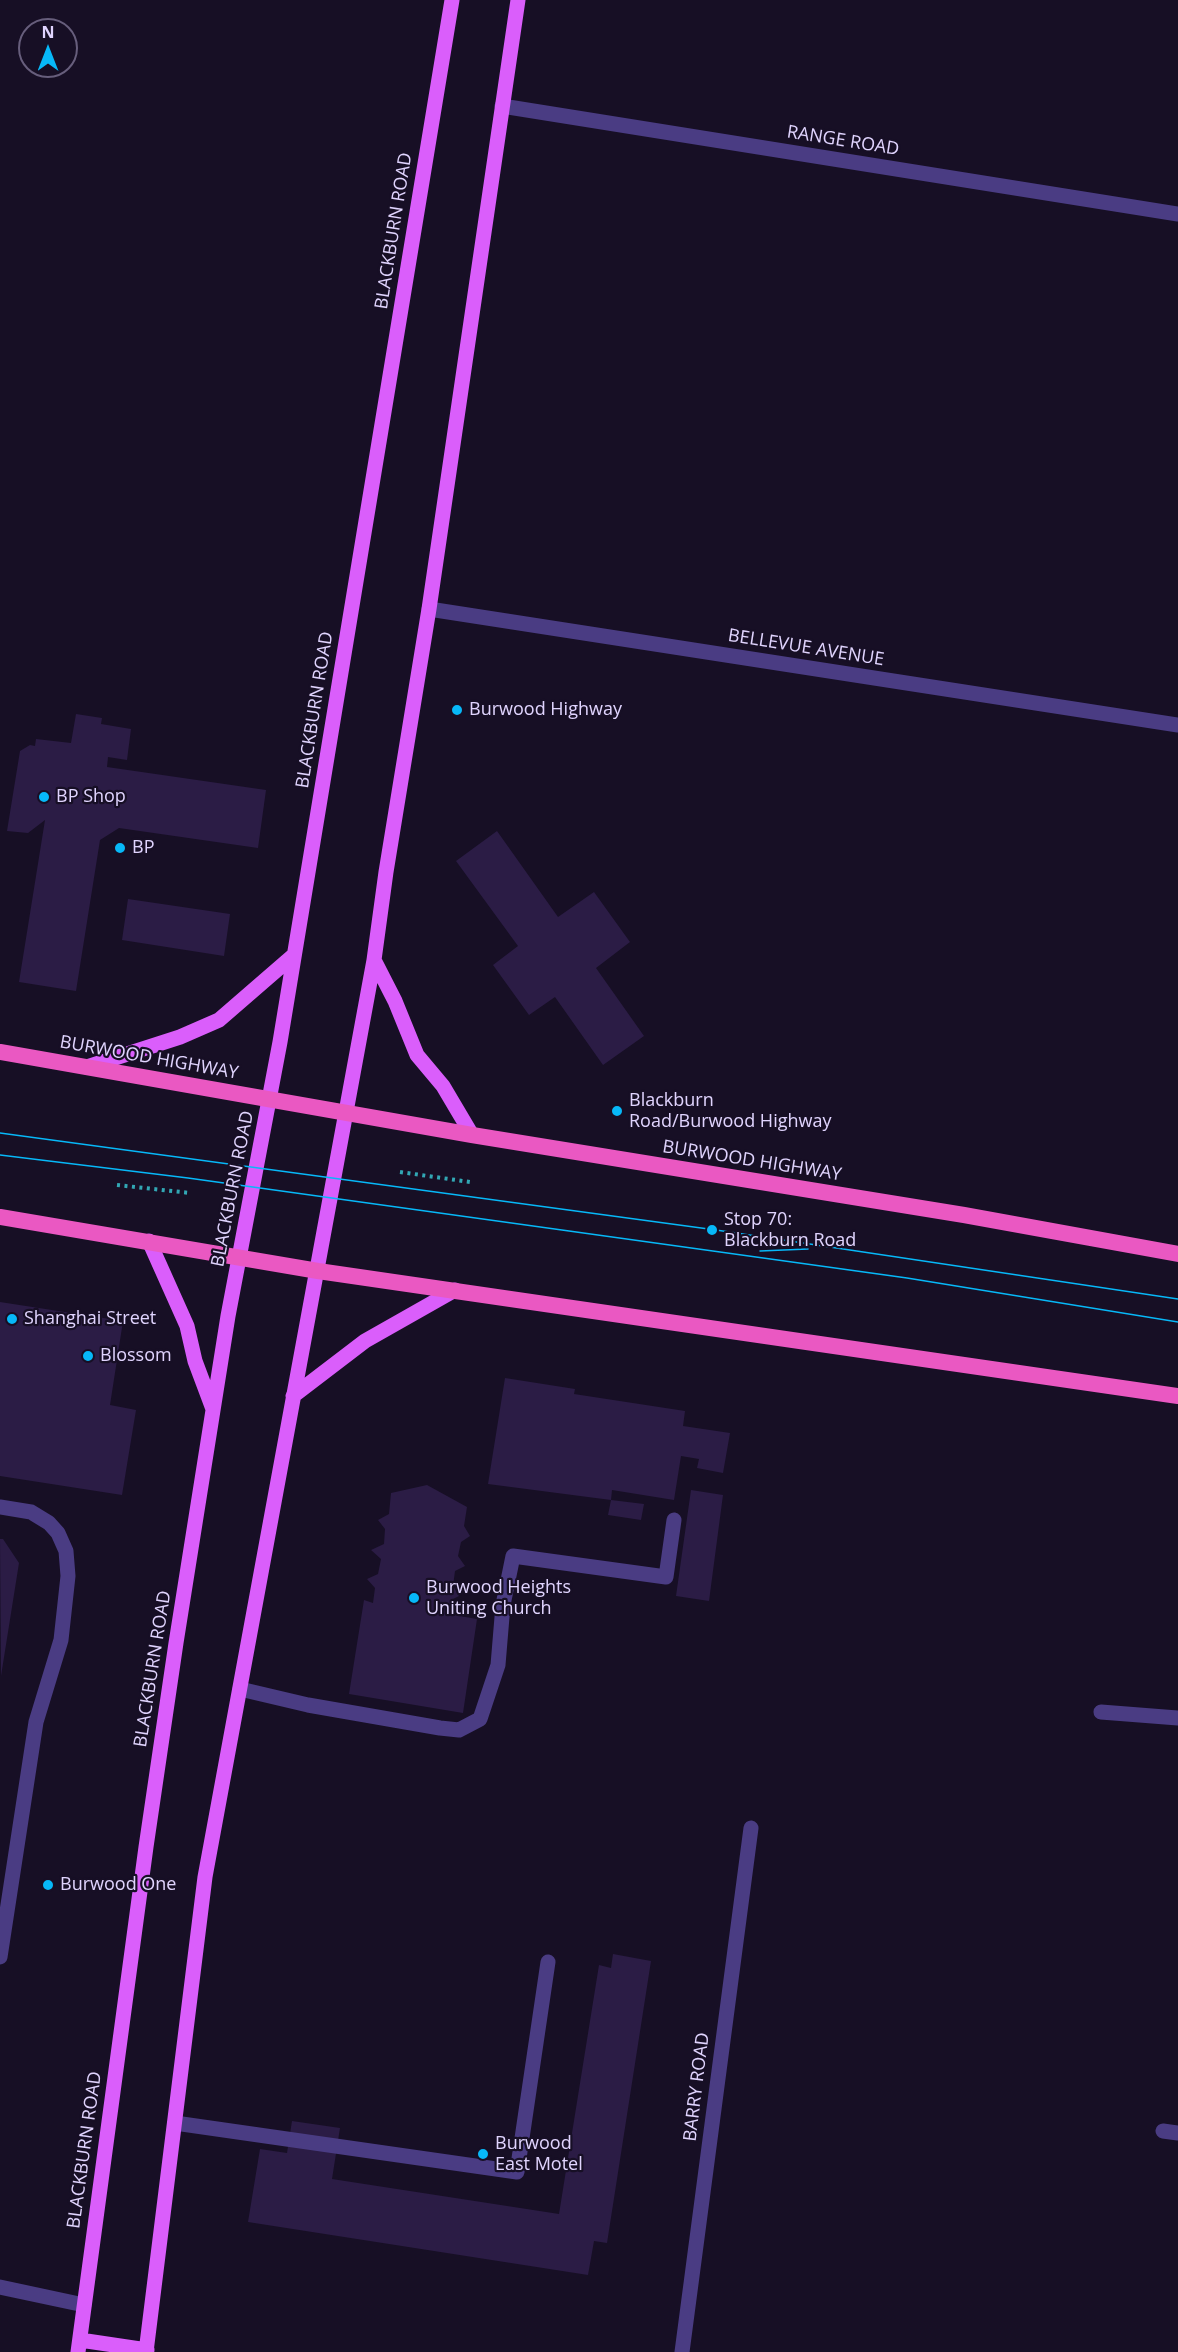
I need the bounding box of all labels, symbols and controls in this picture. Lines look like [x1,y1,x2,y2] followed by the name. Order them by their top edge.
[18,18,78,78] north arrow
[41,21,55,43] text: N
[785,121,901,161] street label: RANGE ROAD
[371,151,417,311] street label: BLACKBURN ROAD
[726,625,886,671] street label: BELLEVUE AVENUE
[292,630,338,790] street label: BLACKBURN ROAD
[469,699,622,721] place label: Burwood Highway
[450,703,464,717] marker: Burwood Highway
[56,786,126,808] place label: BP Shop
[37,790,51,804] marker: BP Shop
[132,837,154,859] place label: BP
[113,841,127,855] marker: BP
[58,1032,240,1084] street label: BURWOOD HIGHWAY
[629,1090,831,1132] place label: Blackburn Road/Burwood Highway
[610,1104,624,1118] marker: Blackburn Road/Burwood Highway
[207,1109,259,1269] street label: BLACKBURN ROAD
[661,1136,843,1186] street label: BURWOOD HIGHWAY
[724,1209,856,1252] place label: Stop 70: Blackburn Road
[705,1223,719,1237] marker: Stop 70: Blackburn Road
[24,1308,156,1330] place label: Shanghai Street
[5,1312,19,1326] marker: Shanghai Street
[100,1345,172,1367] place label: Blossom
[81,1349,95,1363] marker: Blossom
[426,1577,571,1620] place label: Burwood Heights Uniting Church
[130,1589,176,1749] street label: BLACKBURN ROAD
[407,1591,421,1605] marker: Burwood Heights Uniting Church
[60,1874,176,1896] place label: Burwood One
[41,1878,55,1892] marker: Burwood One
[680,2031,714,2143] street label: BARRY ROAD
[63,2070,107,2230] street label: BLACKBURN ROAD
[495,2133,583,2176] place label: Burwood East Motel
[476,2147,490,2161] marker: Burwood East Motel

